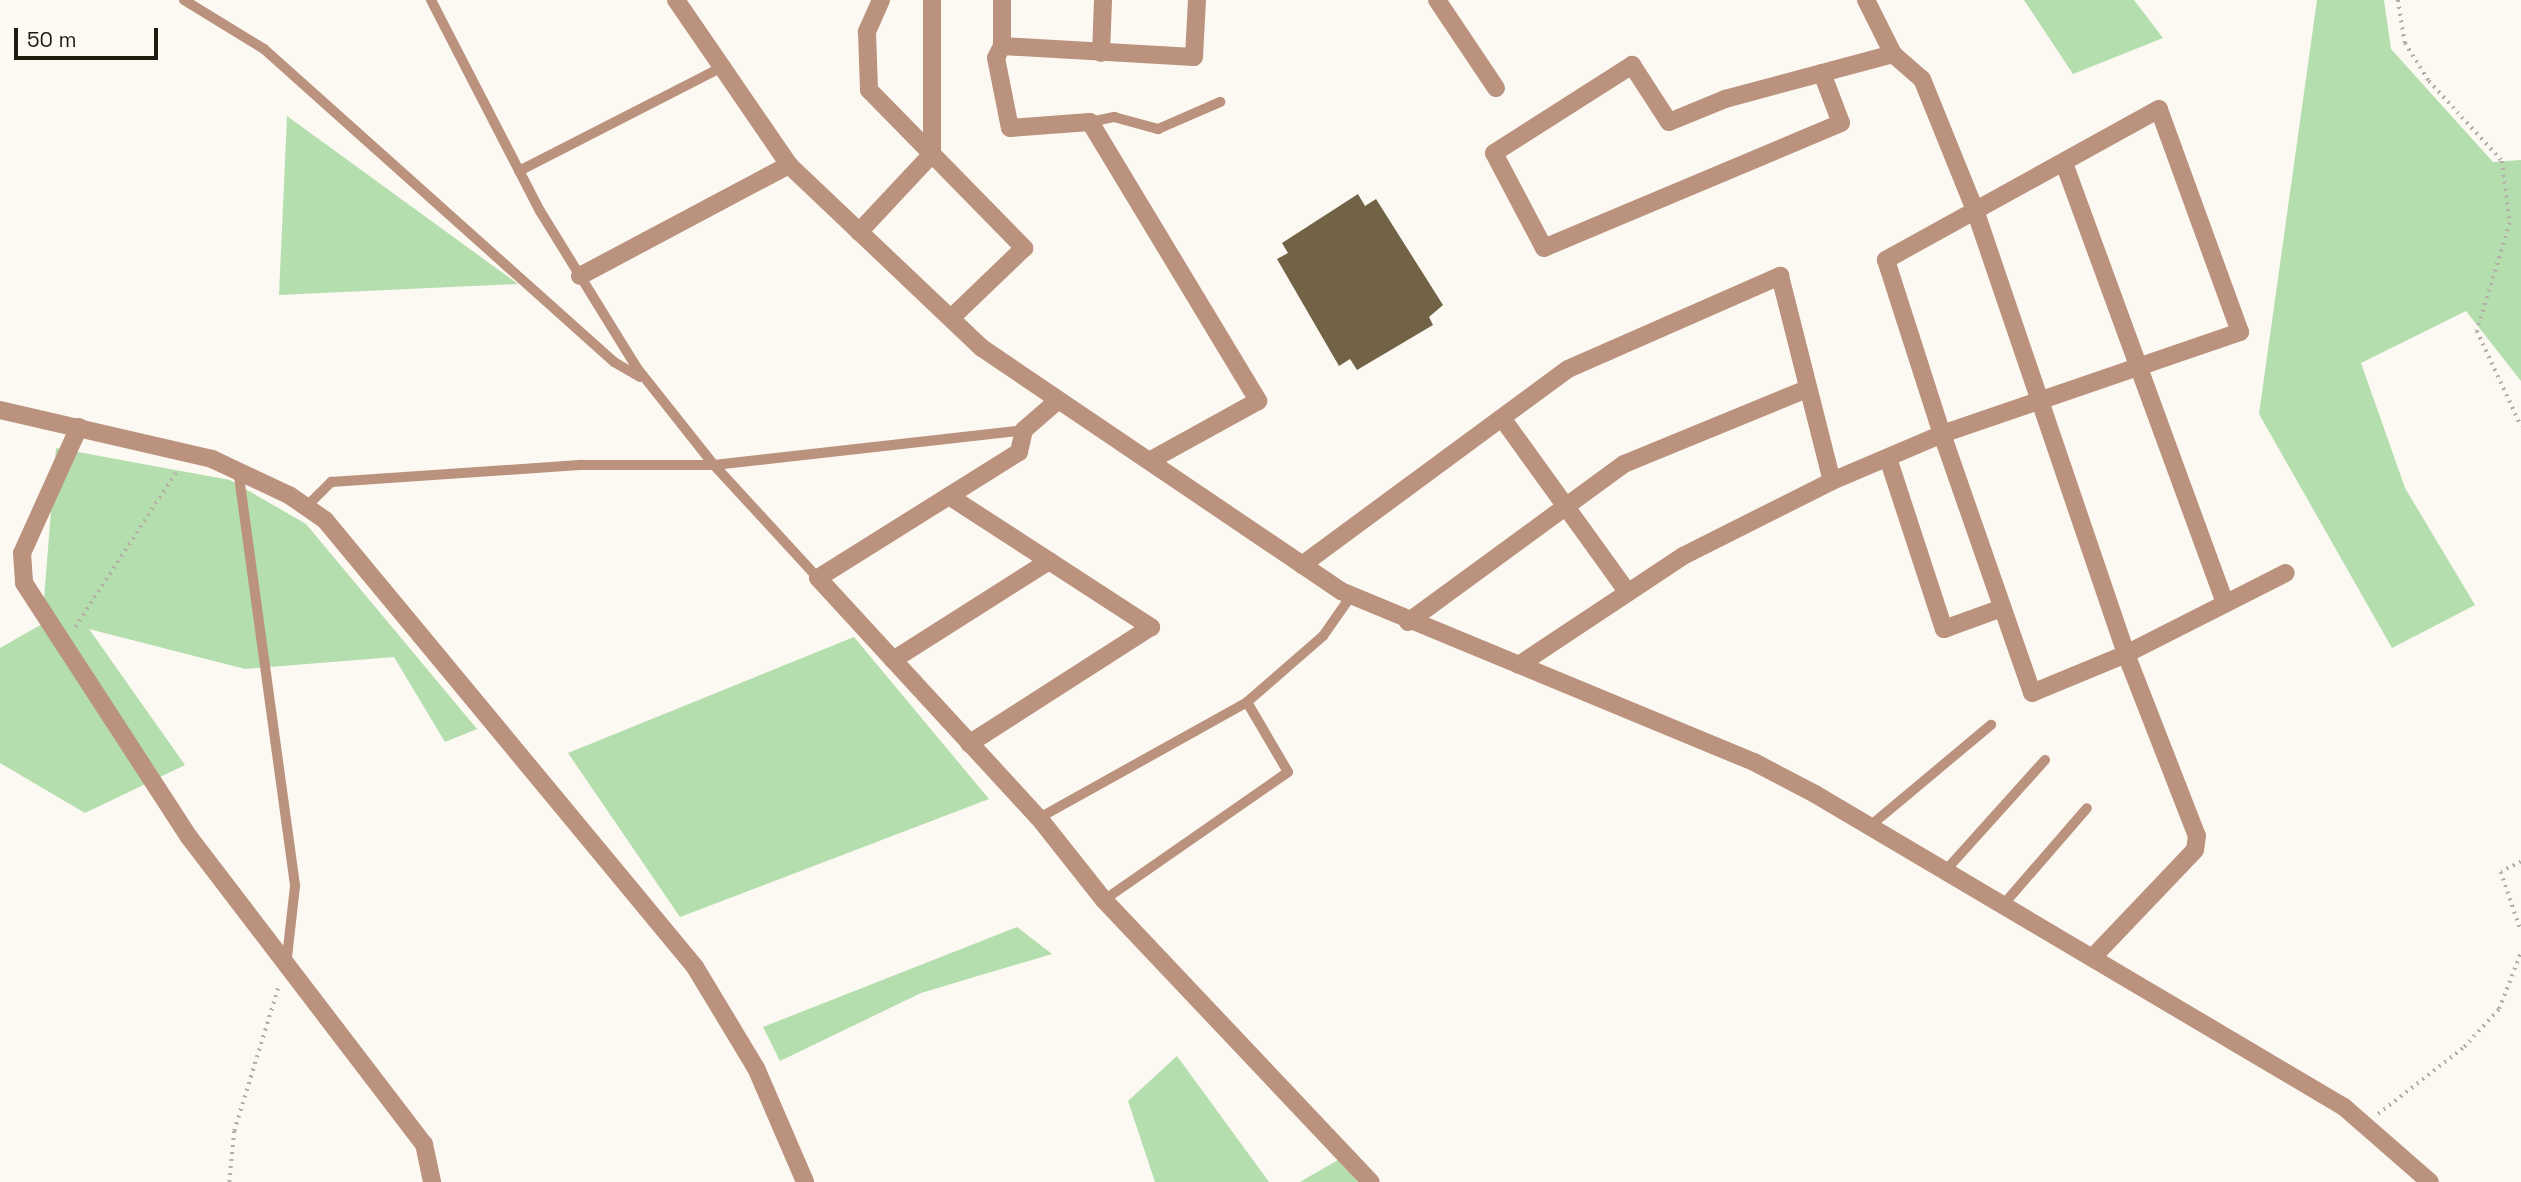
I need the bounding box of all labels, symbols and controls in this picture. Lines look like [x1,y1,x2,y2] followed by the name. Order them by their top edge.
[18,14,161,58] scale bar
[27,26,77,53] text: 50 m

